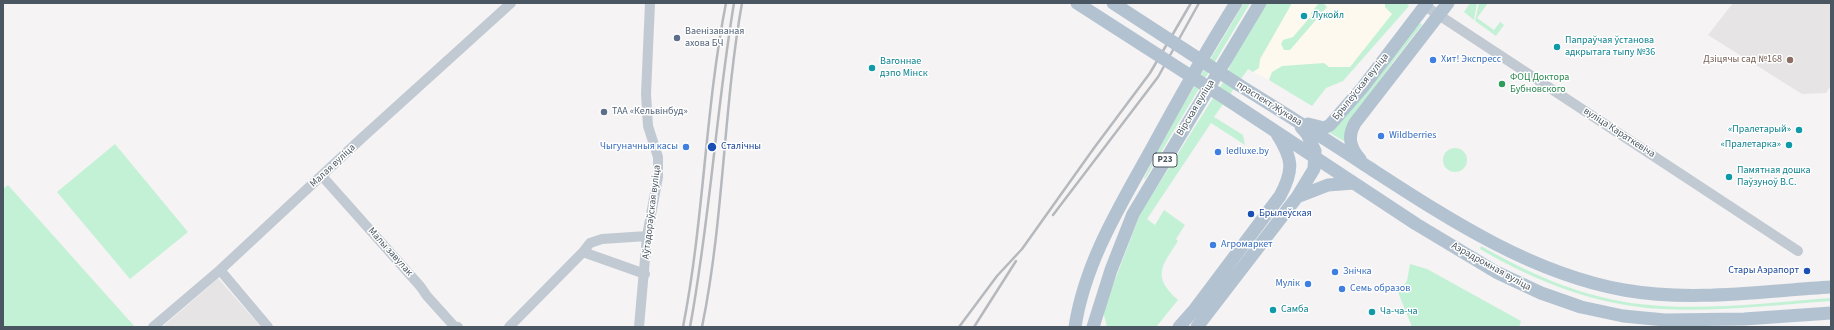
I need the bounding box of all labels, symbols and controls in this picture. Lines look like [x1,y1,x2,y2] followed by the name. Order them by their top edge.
[1312,10,1344,22] place label: Лукойл
[1299,11,1309,21] marker: Лукойл
[685,26,744,50] place label: Ваенізаваная ахова БЧ
[672,33,682,43] marker: Ваенізаваная ахова БЧ
[1565,35,1655,58] place label: Папраўчая ўстанова адкрытага тыпу №36
[1552,42,1562,52] marker: Папраўчая ўстанова адкрытага тыпу №36
[1330,51,1392,123] street label: Брылеўская вуліца
[1441,54,1501,66] place label: Хит! Экспресс
[1703,54,1782,66] place label: Дзіцячы сад №168
[1428,55,1438,65] marker: Хит! Экспресс
[1785,55,1795,65] marker: Дзіцячы сад №168
[880,56,928,80] place label: Вагоннае дэпо Мінск
[867,63,877,73] marker: Вагоннае дэпо Мінск
[1510,72,1569,96] place label: ФОЦ Доктора Бубновского
[1174,78,1218,138] street label: Вірская вуліца
[1234,79,1304,129] street label: праспект Жукава
[1497,79,1507,89] marker: ФОЦ Доктора Бубновского
[1581,105,1657,161] street label: вуліца Караткевіча
[612,106,688,118] place label: ТАА «Кельвінбуд»
[599,107,609,117] marker: ТАА «Кельвінбуд»
[1728,124,1791,136] place label: «Пралетарый»
[1794,125,1804,135] marker: «Пралетарый»
[1389,130,1436,142] place label: Wildberries
[1376,131,1386,141] marker: Wildberries
[1720,139,1781,151] place label: «Пралетарка»
[1784,140,1794,150] marker: «Пралетарка»
[600,141,678,153] place label: Чыгуначныя касы
[706,141,718,153] marker: Сталічны
[721,141,761,153] place label: Сталічны
[308,142,358,190] street label: Малая вуліца
[681,142,691,152] marker: Чыгуначныя касы
[1226,146,1269,158] place label: ledluxe.by
[1213,147,1223,157] marker: ledluxe.by
[1153,153,1177,167] road number: Р23
[640,164,664,260] street label: Аўтадораўская вуліца
[1737,165,1811,188] place label: Памятная дошка Паўзуноў В.С.
[1724,172,1734,182] marker: Памятная дошка Паўзуноў В.С.
[1259,208,1312,220] place label: Брылеўская
[1246,209,1256,219] marker: Брылеўская
[365,225,415,279] street label: Малы завулак
[1221,239,1273,251] place label: Агромаркет
[1208,240,1218,250] marker: Агромаркет
[1449,240,1533,294] street label: Аэрадромная вуліца
[1728,265,1799,277] place label: Стары Аэрапорт
[1343,266,1372,278] place label: Знічка
[1802,266,1812,276] marker: Стары Аэрапорт
[1330,267,1340,277] marker: Знічка
[1275,278,1300,290] place label: Мулік
[1303,279,1313,289] marker: Мулік
[1350,283,1410,295] place label: Семь образов
[1337,284,1347,294] marker: Семь образов
[1281,304,1308,316] place label: Самба
[1268,305,1278,315] marker: Самба
[1380,306,1418,318] place label: Ча-ча-ча
[1367,307,1377,317] marker: Ча-ча-ча

